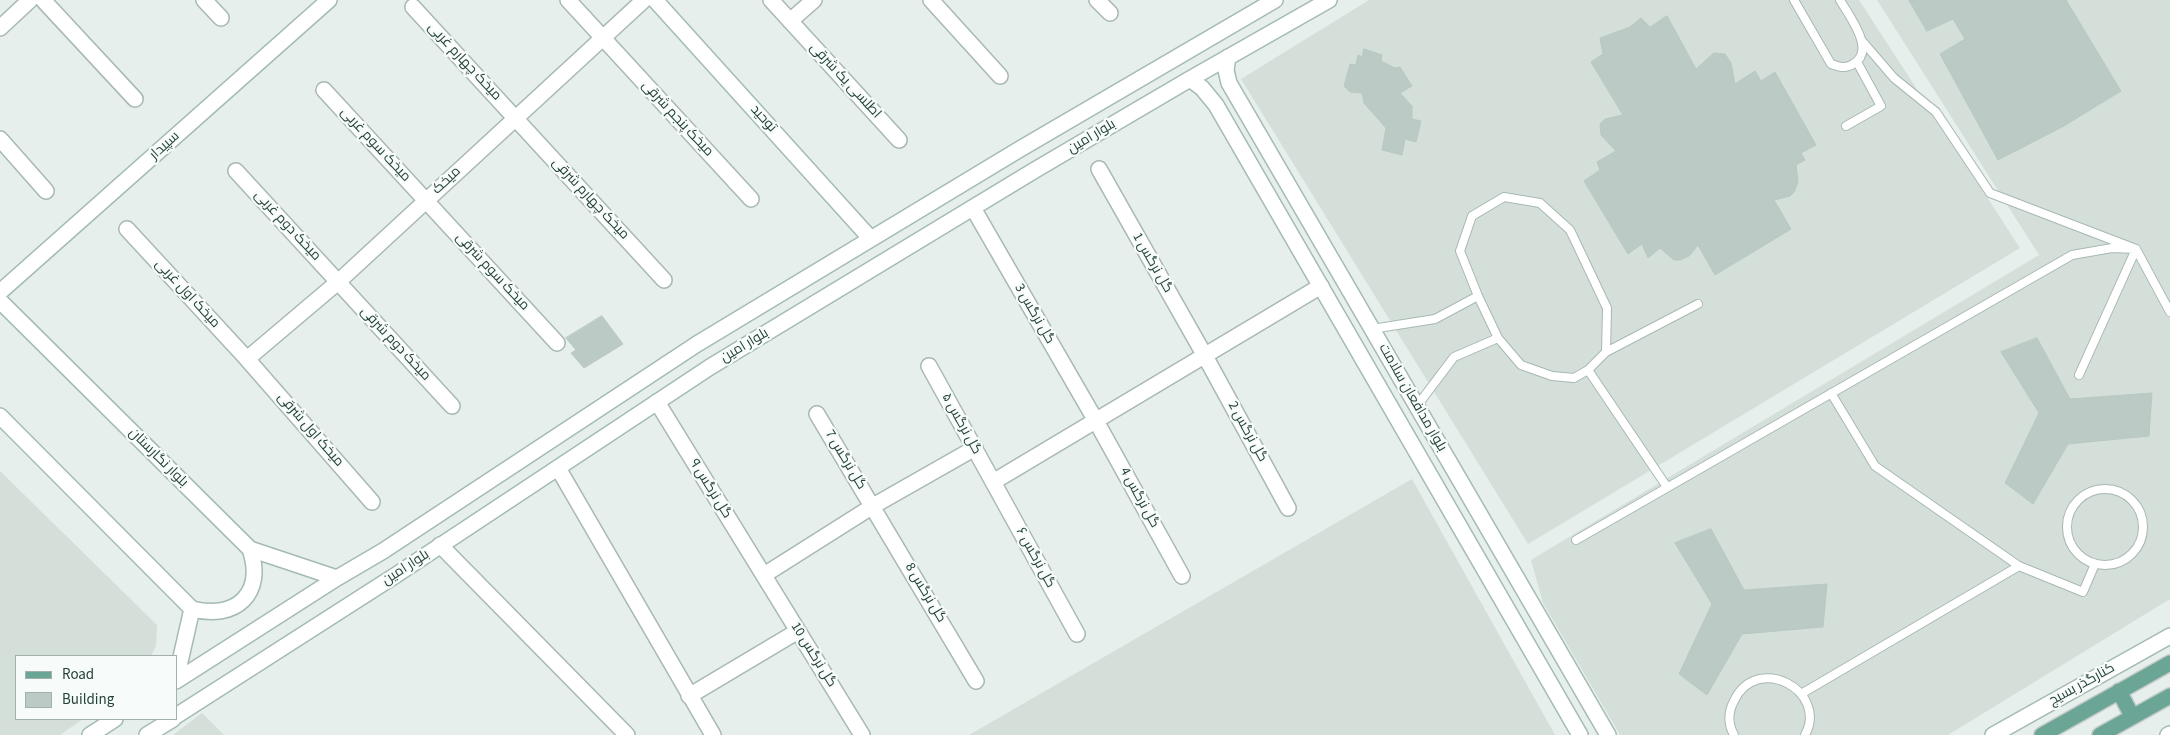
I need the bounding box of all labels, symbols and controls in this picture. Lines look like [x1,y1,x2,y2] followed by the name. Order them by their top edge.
[423,19,505,105] street label: میخک چهارم غربی
[806,40,884,122] street label: اطلسی یک شرقی
[638,78,716,160] street label: میخک پنجم شرقی
[746,102,780,136] street label: توحید
[336,104,414,186] street label: میخک سوم غربی
[1065,116,1119,158] street label: بلوار امین
[146,128,184,164] street label: سپیدار
[548,155,632,243] street label: میخک چهارم شرقی
[429,164,465,198] street label: میخک
[250,187,324,265] street label: میخک دوم غربی
[452,229,532,315] street label: میخک سوم شرقی
[1128,230,1176,296] street label: گل نرگس 1
[151,256,223,332] street label: میخک اول غربی
[1010,281,1058,347] street label: گل نرگس 3
[356,303,434,385] street label: میخک دوم شرقی
[718,325,772,367] street label: بلوار امین
[1374,341,1450,455] street label: بلوار مدافعان سلامت
[273,389,347,471] street label: میخک اول شرقی
[937,390,985,458] street label: گل نرگس ۵
[1223,399,1271,465] street label: گل نرگس 2
[125,425,191,491] street label: بلوار نگارستان
[821,427,869,493] street label: گل نرگس 7
[685,456,735,522] street label: گل نرگس ۹
[1115,465,1163,531] street label: گل نرگس 4
[1012,525,1058,591] street label: گل نرگس ۶
[379,547,433,589] street label: بلوار امین
[901,560,949,626] street label: گل نرگس 8
[786,619,840,691] street label: گل نرگس 10
[15,655,178,720] legend
[2046,660,2118,710] street label: کنارگذر بسیج
[62,664,94,685] text: Road
[62,689,114,710] text: Building

